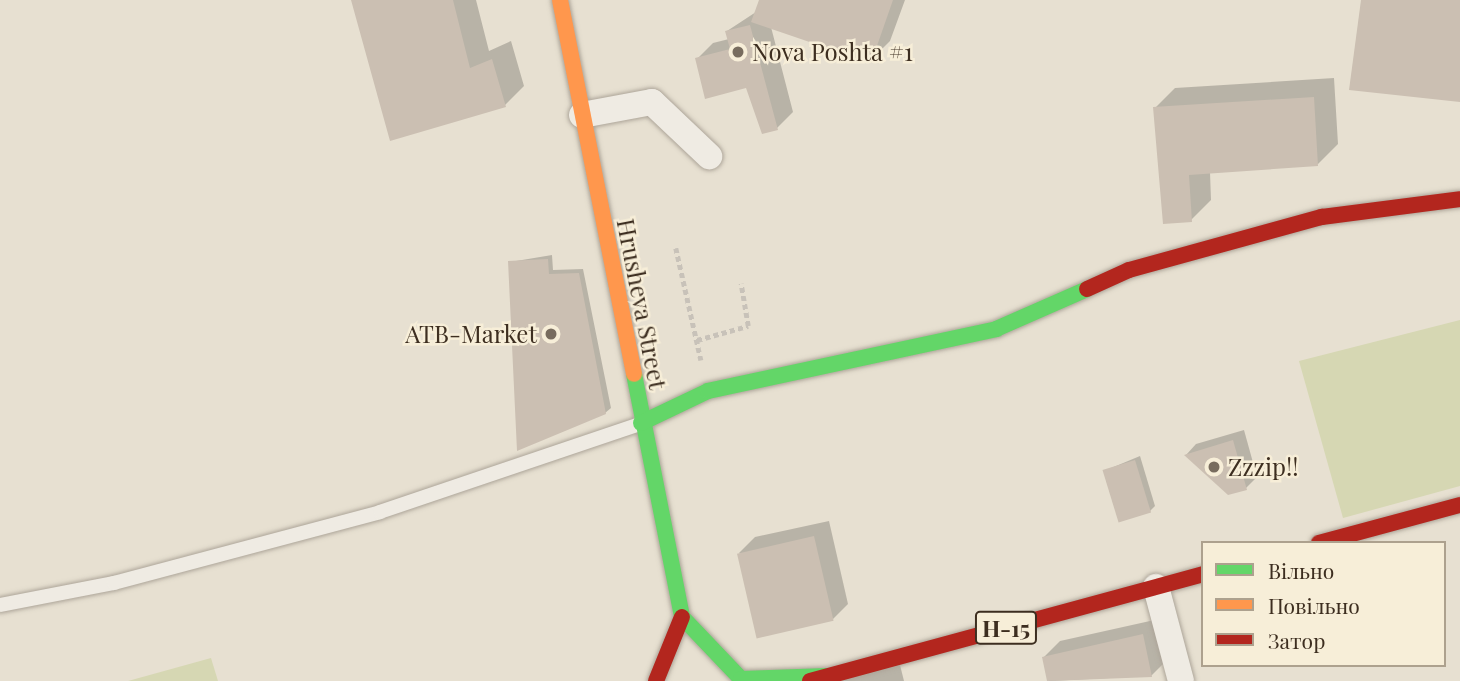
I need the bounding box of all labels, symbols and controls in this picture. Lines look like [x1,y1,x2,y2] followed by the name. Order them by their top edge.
[752,38,913,66] place label: Nova Poshta #1
[730,44,746,60] marker: Nova Poshta #1
[611,216,673,392] street label: Hrusheva Street
[405,320,537,348] place label: ATB-Market
[543,326,559,342] marker: ATB-Market
[1228,453,1299,481] place label: Zzzip!!
[1206,459,1222,475] marker: Zzzip!!
[1201,541,1446,667] legend
[1268,556,1334,584] text: Вільно
[1268,591,1360,619] text: Повільно
[974,608,1038,648] road number: Н-15
[1268,626,1325,654] text: Затор

